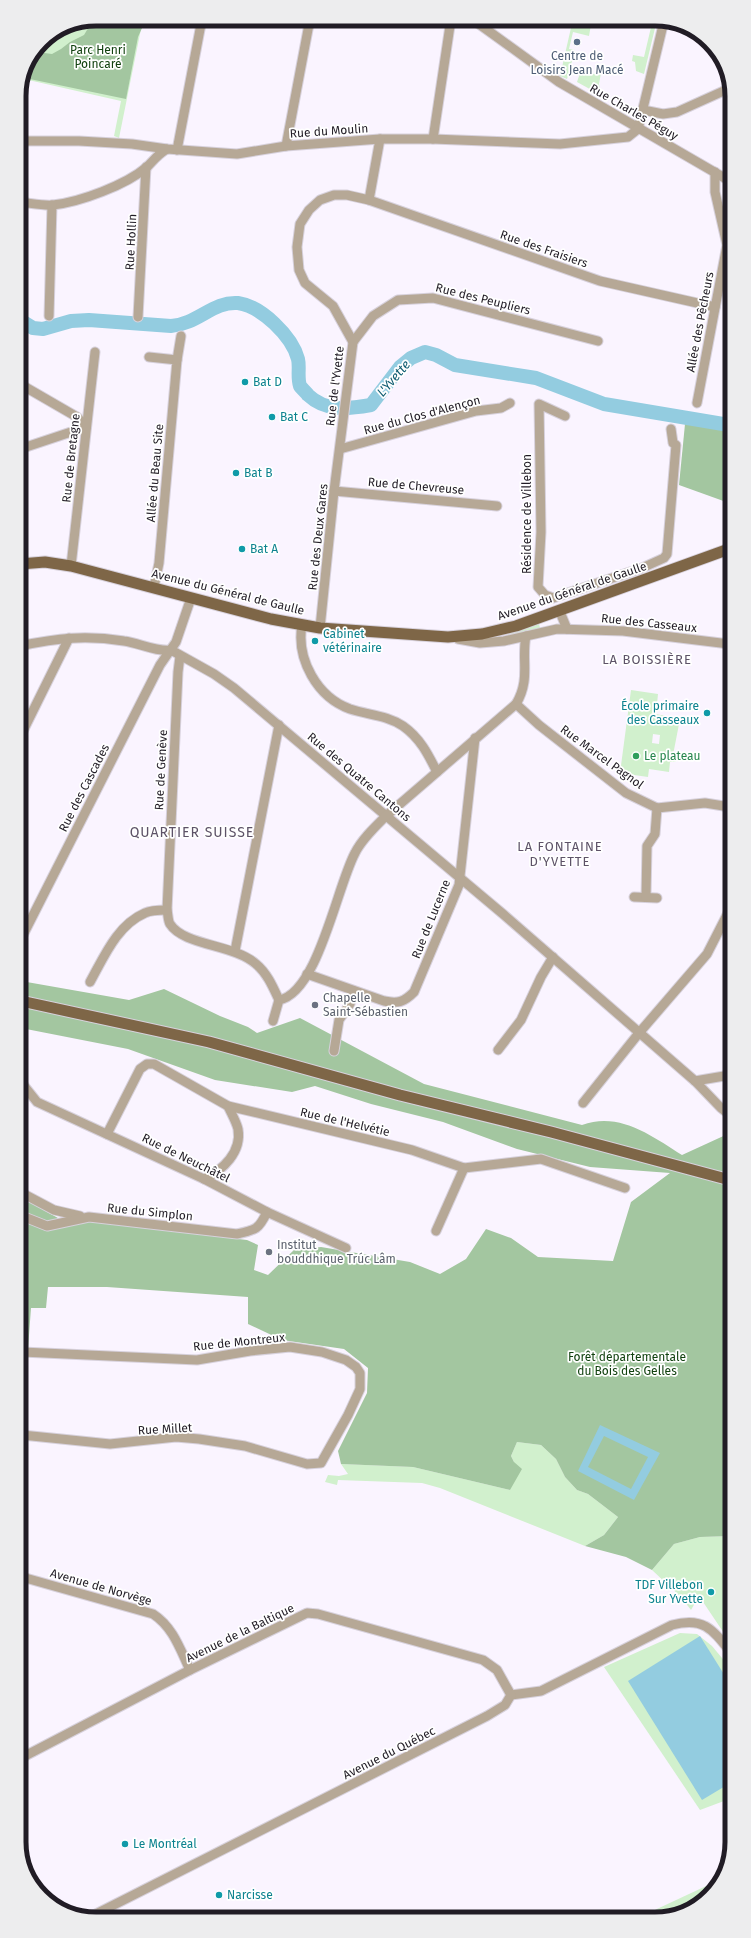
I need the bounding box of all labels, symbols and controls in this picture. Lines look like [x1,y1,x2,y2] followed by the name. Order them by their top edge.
[572,37,582,47] marker: Centre de Loisirs Jean Macé
[70,43,126,71] park label: Parc Henri Poincaré
[530,49,624,77] place label: Centre de Loisirs Jean Macé
[587,81,681,143] street label: Rue Charles Péguy
[289,121,369,141] street label: Rue du Moulin
[123,213,139,271] street label: Rue Hollin
[498,227,590,271] street label: Rue des Fraisiers
[683,270,717,373] street label: Allée des Pêcheurs
[434,280,532,318] street label: Rue des Peupliers
[323,345,347,427] street label: Rue de l'Yvette
[374,357,413,400] water label: L'Yvette
[253,375,282,389] place label: Bat D
[240,377,250,387] marker: Bat D
[362,393,482,437] street label: Rue du Clos d'Alençon
[280,410,308,424] place label: Bat C
[267,412,277,422] marker: Bat C
[59,413,83,503] street label: Rue de Bretagne
[144,423,166,523] street label: Allée du Beau Site
[520,454,534,574] street label: Résidence de Villebon
[244,466,273,480] place label: Bat B
[231,468,241,478] marker: Bat B
[367,475,465,497] street label: Rue de Chevreuse
[305,483,331,591] street label: Rue des Deux Gares
[250,542,278,556] place label: Bat A
[237,544,247,554] marker: Bat A
[496,559,648,623] street label: Avenue du Général de Gaulle
[150,566,306,618] street label: Avenue du Général de Gaulle
[600,611,698,635] street label: Rue des Casseaux
[323,627,382,655] place label: Cabinet vétérinaire
[310,636,320,646] marker: Cabinet vétérinaire
[602,652,692,667] district label: LA BOISSIÈRE
[621,698,699,727] place label: École primaire des Casseaux
[702,708,712,718] marker: École primaire des Casseaux
[558,722,647,792] street label: Rue Marcel Pagnol
[152,729,170,811] street label: Rue de Genève
[304,730,414,825] street label: Rue des Quatre Cantons
[56,741,112,834] street label: Rue des Cascades
[644,749,701,763] place label: Le plateau
[631,751,641,761] marker: Le plateau
[130,824,254,841] district label: QUARTIER SUISSE
[517,839,603,869] district label: LA FONTAINE D'YVETTE
[409,877,453,961] street label: Rue de Lucerne
[323,991,408,1019] place label: Chapelle Saint-Sébastien
[310,1000,320,1010] marker: Chapelle Saint-Sébastien
[299,1105,391,1139] street label: Rue de l'Helvétie
[140,1131,233,1186] street label: Rue de Neuchâtel
[106,1201,194,1223] street label: Rue du Simplon
[277,1238,396,1266] place label: Institut bouddhique Trúc Lâm
[264,1247,274,1257] marker: Institut bouddhique Trúc Lâm
[192,1330,286,1354] street label: Rue de Montreux
[568,1350,686,1378] park label: Forêt départementale du Bois des Gelles
[137,1421,193,1437] street label: Rue Millet
[49,1566,153,1608] street label: Avenue de Norvège
[635,1578,703,1606] place label: TDF Villebon Sur Yvette
[706,1587,716,1597] marker: TDF Villebon Sur Yvette
[184,1601,296,1665] street label: Avenue de la Baltique
[341,1724,438,1782] street label: Avenue du Québec
[133,1837,197,1851] place label: Le Montréal
[120,1839,130,1849] marker: Le Montréal
[227,1888,273,1902] place label: Narcisse
[214,1890,224,1900] marker: Narcisse

